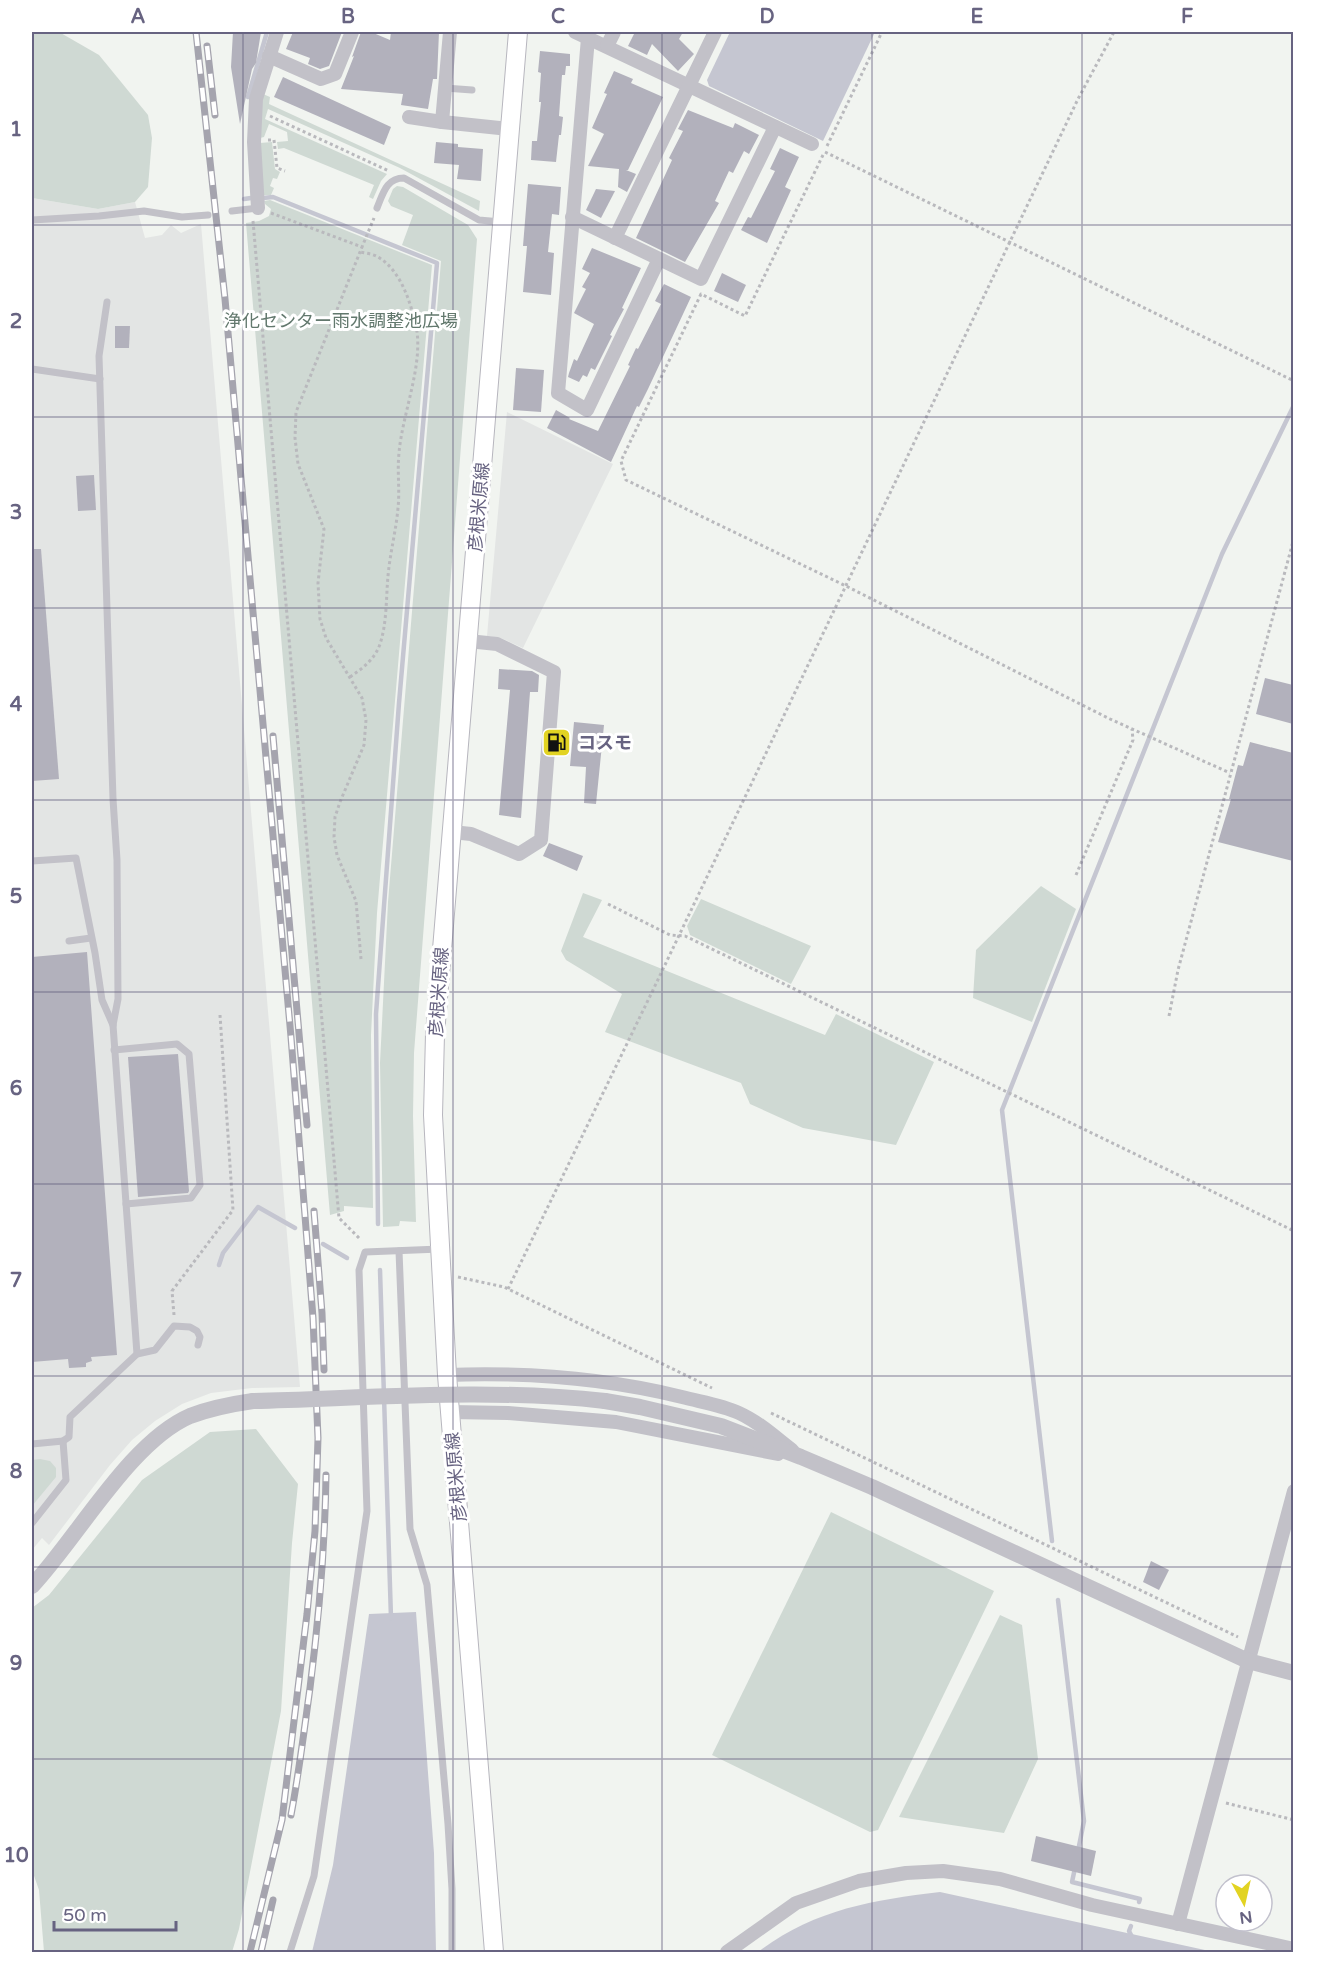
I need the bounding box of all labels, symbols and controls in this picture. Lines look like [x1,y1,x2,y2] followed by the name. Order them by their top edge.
[131,5,146,29] text: A
[341,5,355,29] text: B
[551,5,565,29] text: C
[759,5,775,29] text: D
[971,5,984,29] text: E
[1181,5,1193,29] text: F
[10,118,22,142] text: 1
[10,310,22,334] text: 2
[224,310,458,332] park label: 浄化センター雨水調整池広場
[464,461,494,553] street label: 彦根米原線
[10,501,22,525] text: 3
[10,693,23,717] text: 4
[541,727,573,759] fuel station icon: コスモ
[578,732,632,754] place label: コスモ
[10,885,22,909] text: 5
[425,946,453,1038] street label: 彦根米原線
[10,1077,22,1101] text: 6
[10,1269,22,1293] text: 7
[441,1431,471,1523] street label: 彦根米原線
[10,1460,22,1484] text: 8
[10,1652,22,1676] text: 9
[3,1844,29,1868] text: 10
[1214,1873,1274,1933] north arrow
[54,1894,176,1932] scale bar
[63,1904,107,1926] text: 50 m
[1238,1906,1254,1928] text: N

